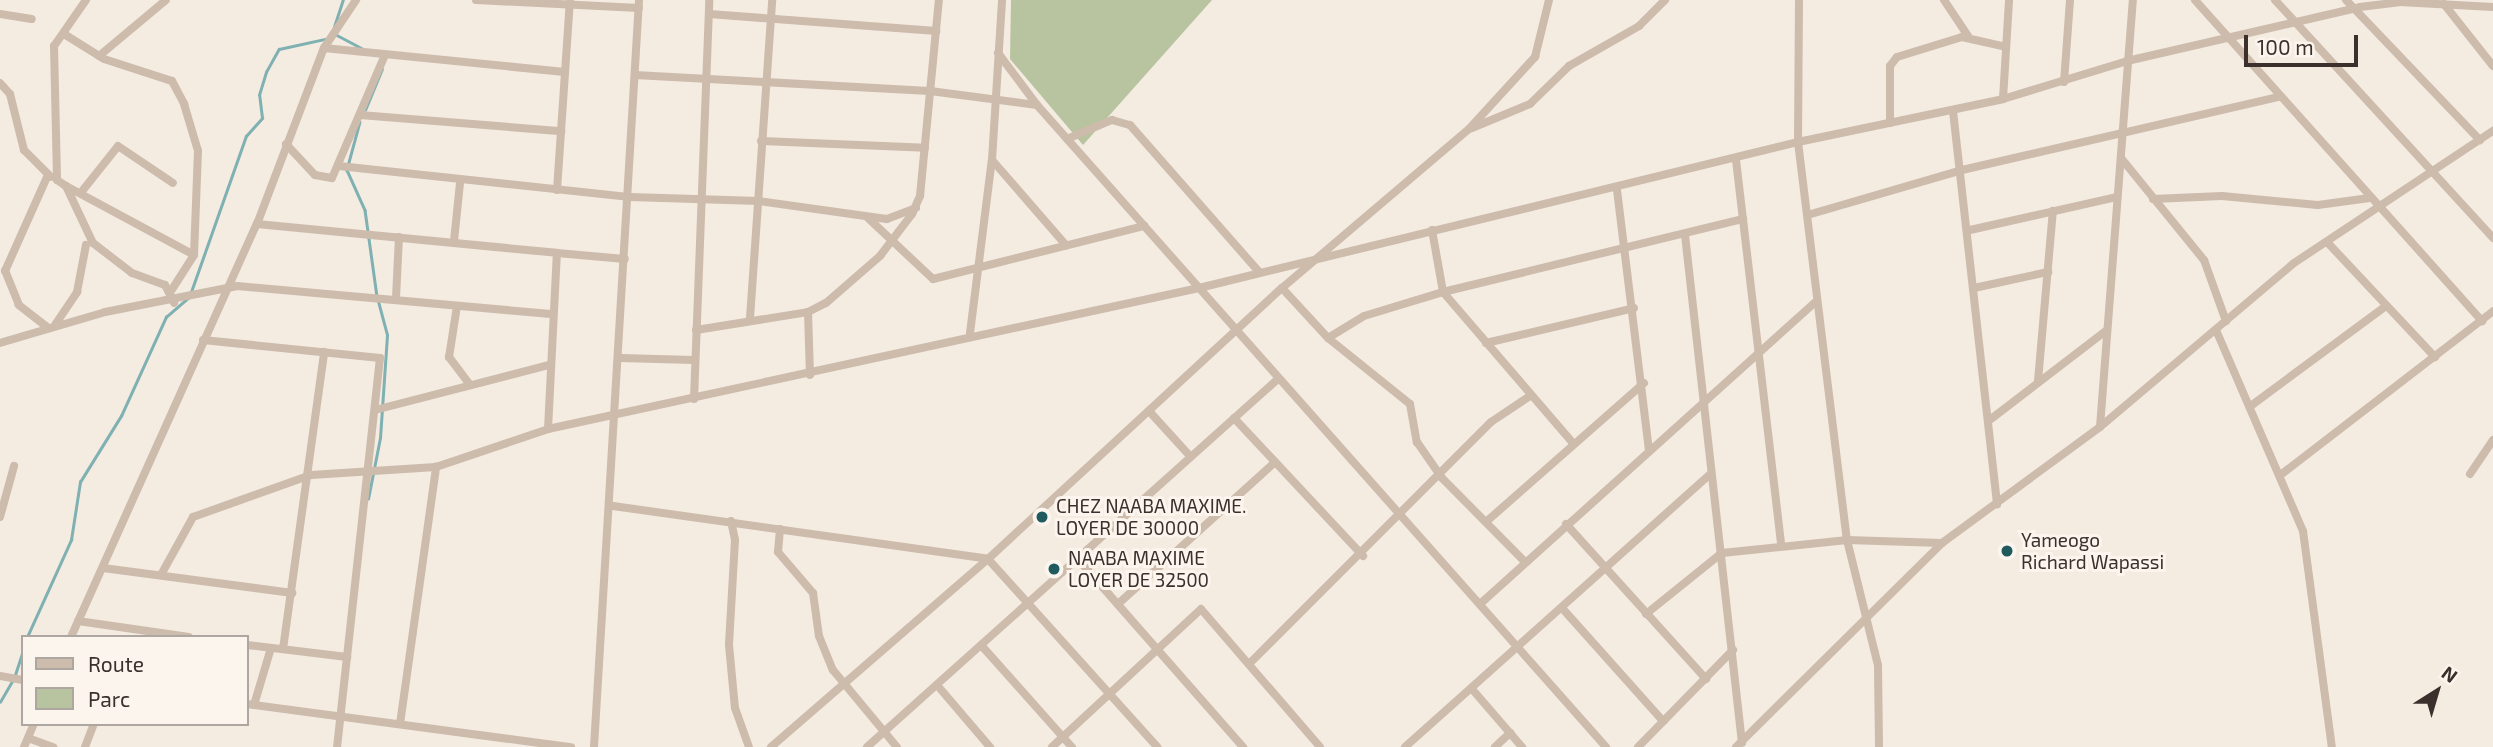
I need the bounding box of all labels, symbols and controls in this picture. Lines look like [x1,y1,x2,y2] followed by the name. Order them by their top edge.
[2248,21,2362,65] scale bar
[2257,34,2314,59] text: 100 m
[1056,495,1247,539] place label: CHEZ NAABA MAXIME. LOYER DE 30000
[1034,509,1050,525] marker: CHEZ NAABA MAXIME. LOYER DE 30000
[2021,529,2164,573] place label: Yameogo Richard Wapassi
[1999,543,2015,559] marker: Yameogo Richard Wapassi
[1068,547,1209,591] place label: NAABA MAXIME LOYER DE 32500
[1046,561,1062,577] marker: NAABA MAXIME LOYER DE 32500
[21,635,248,726] legend
[88,651,144,676] text: Route
[2402,656,2472,726] north arrow
[2438,661,2462,687] text: N
[88,686,130,711] text: Parc

